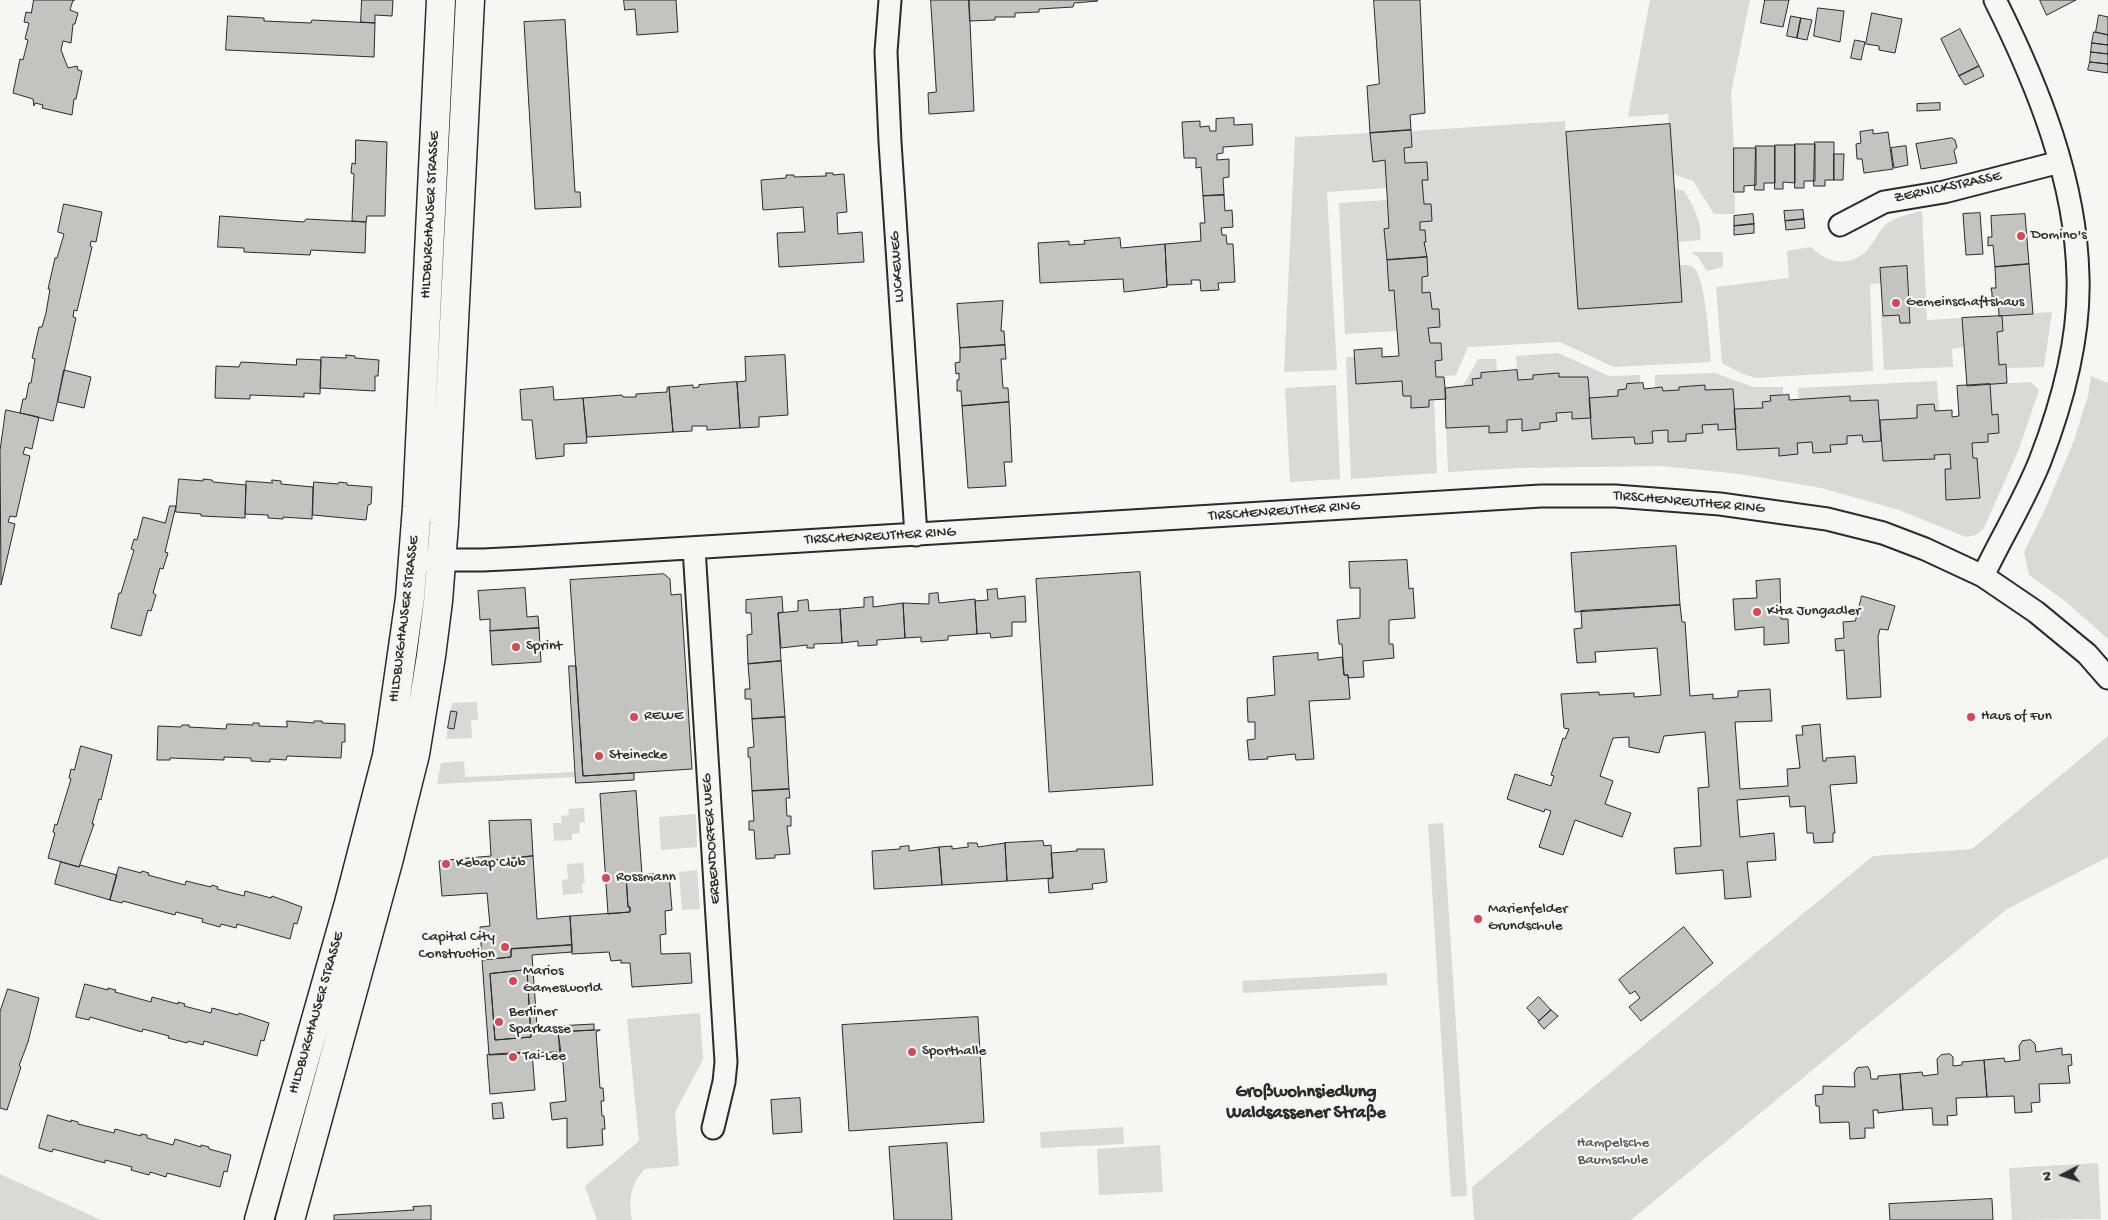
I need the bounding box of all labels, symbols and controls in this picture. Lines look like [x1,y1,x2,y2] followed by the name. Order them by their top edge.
[418,131,444,299] street label: HILDBURGHAUSER STRASSE
[1893,168,2003,208] street label: ZERNICKSTRASSE
[2031,227,2087,245] place label: Domino's
[2015,230,2027,242] marker: Domino's
[887,231,909,303] street label: LUCKEWEG
[1906,294,2024,312] place label: Gemeinschaftshaus
[1890,297,1902,309] marker: Gemeinschaftshaus
[1613,487,1765,519] street label: TIRSCHENREUTHER RING
[1208,498,1360,526] street label: TIRSCHENREUTHER RING
[804,524,956,550] street label: TIRSCHENREUTHER RING
[386,535,424,703] street label: HILDBURGHAUSER STRASSE
[1767,603,1861,621] place label: Kita Jungadler
[1751,606,1763,618] marker: Kita Jungadler
[526,638,562,656] place label: Sprint
[510,641,522,653] marker: Sprint
[644,708,683,726] place label: REWE
[1981,708,2052,726] place label: Haus of Fun
[628,711,640,723] marker: REWE
[1965,711,1977,723] marker: Haus of Fun
[609,747,667,765] place label: Steinecke
[593,750,605,762] marker: Steinecke
[698,773,726,905] street label: ERBENDORFER WEG
[456,855,526,873] place label: Kebap Club
[440,858,452,870] marker: Kebap Club
[616,869,676,887] place label: Rossmann
[600,872,612,884] marker: Rossmann
[1488,901,1568,936] place label: Marienfelder Grundschule
[1472,913,1484,925] marker: Marienfelder Grundschule
[419,929,495,964] place label: Capital City Construction
[285,930,349,1096] street label: HILDBURGHAUSER STRASSE
[499,941,511,953] marker: Capital City Construction
[523,963,602,998] place label: Marios Gamesworld
[507,975,519,987] marker: Marios Gamesworld
[509,1004,571,1039] place label: Berliner Sparkasse
[493,1016,505,1028] marker: Berliner Sparkasse
[922,1043,986,1061] place label: Sporthalle
[906,1046,918,1058] marker: Sporthalle
[523,1048,566,1066] place label: Tai-Lee
[507,1051,519,1063] marker: Tai-Lee
[1226,1082,1386,1124] district label: Großwohnsiedlung Waldsassener Straße
[1577,1135,1649,1170] park label: Hampelsche Baumschule
[2038,1150,2088,1200] north arrow
[2039,1171,2056,1182] text: N

